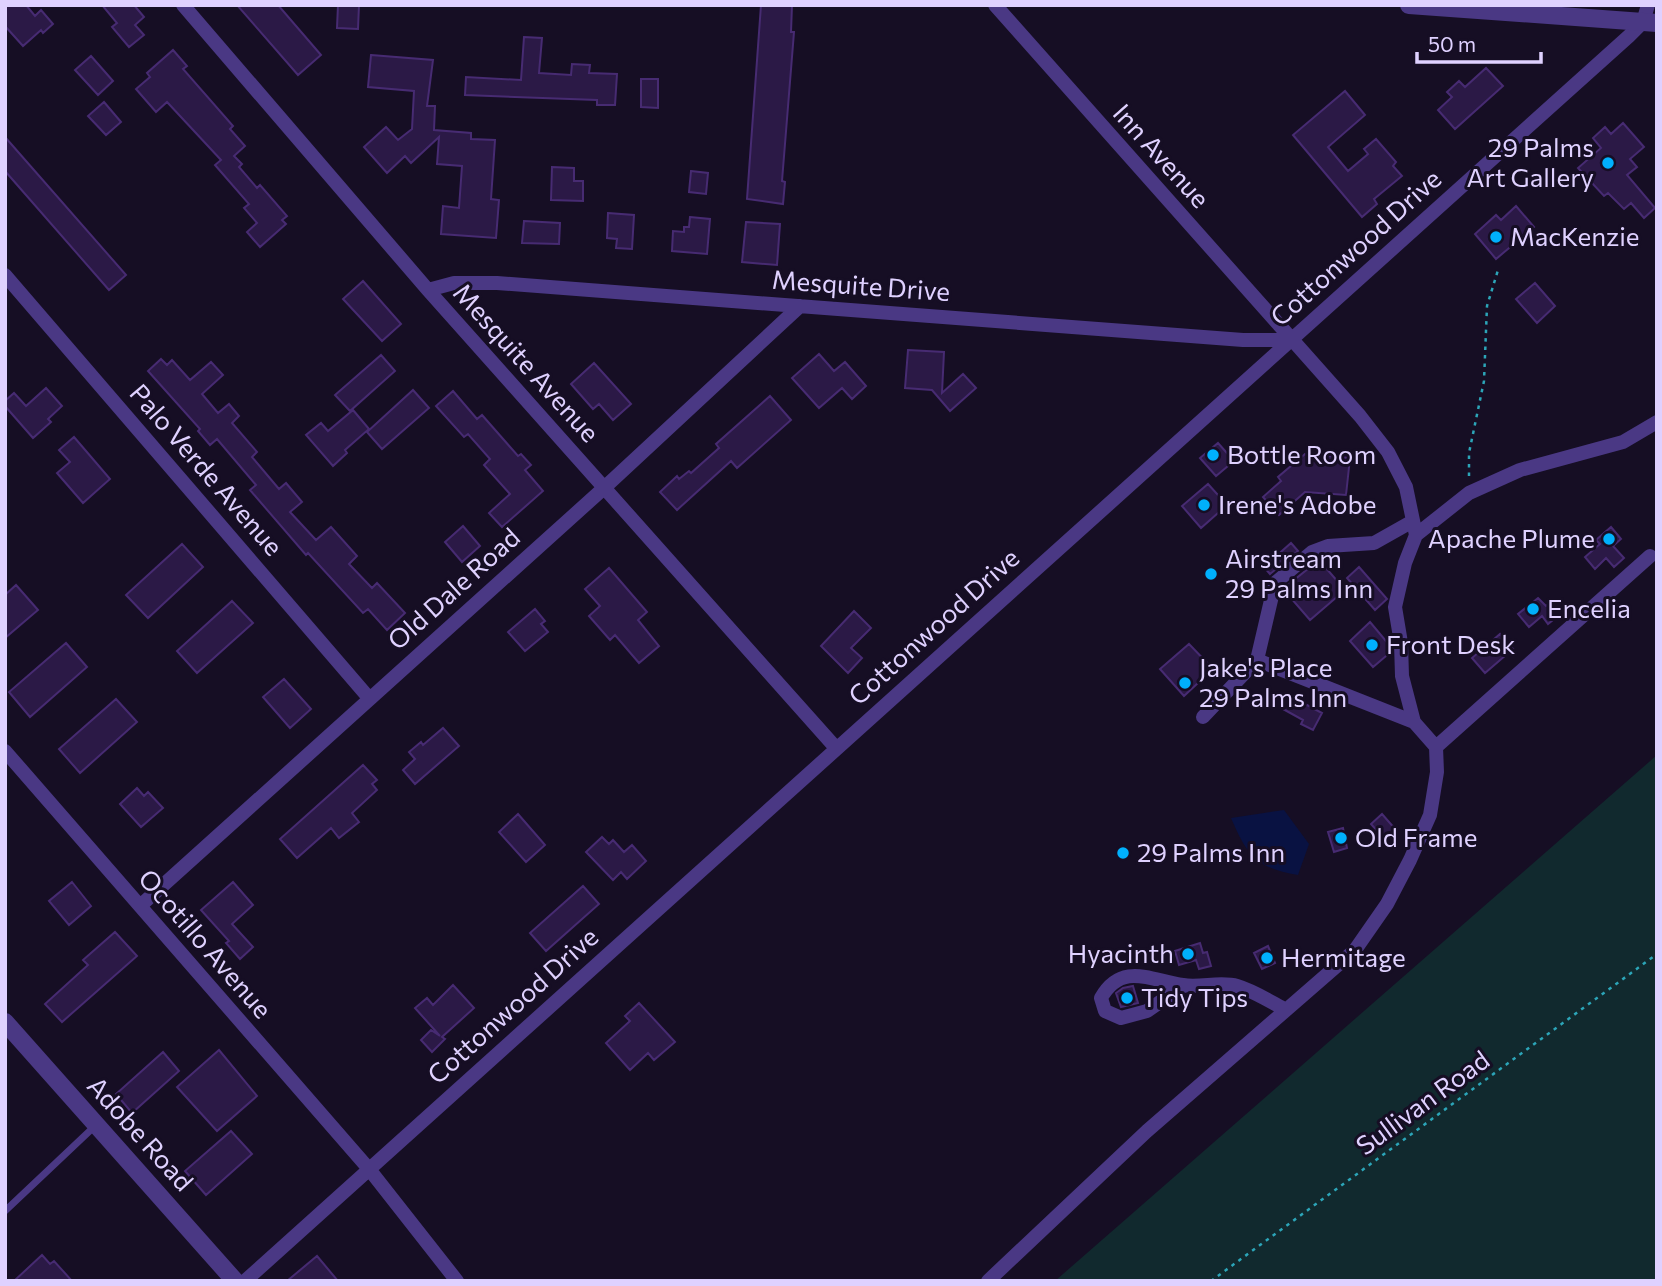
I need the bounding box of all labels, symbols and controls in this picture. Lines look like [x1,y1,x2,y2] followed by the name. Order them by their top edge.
[1417,21,1541,65] scale bar
[1428,31,1476,56] text: 50 m
[1108,97,1217,213] street label: Inn Avenue
[1467,131,1594,192] place label: 29 Palms Art Gallery
[1600,155,1616,171] marker: 29 Palms Art Gallery
[1263,162,1447,332] street label: Cottonwood Drive
[1510,220,1640,251] place label: MacKenzie
[1488,229,1504,245] marker: MacKenzie
[771,263,951,306] street label: Mesquite Drive
[448,276,606,448] street label: Mesquite Avenue
[124,377,290,561] street label: Palo Verde Avenue
[1227,438,1376,469] place label: Bottle Room
[1205,447,1221,463] marker: Bottle Room
[1218,488,1377,519] place label: Irene's Adobe
[1196,497,1212,513] marker: Irene's Adobe
[381,521,525,655] street label: Old Dale Road
[1428,522,1595,553] place label: Apache Plume
[1601,531,1617,547] marker: Apache Plume
[841,541,1025,711] street label: Cottonwood Drive
[1225,542,1373,603] place label: Airstream 29 Palms Inn
[1203,566,1219,582] marker: Airstream 29 Palms Inn
[1547,592,1631,623] place label: Encelia
[1525,601,1541,617] marker: Encelia
[1386,628,1515,659] place label: Front Desk
[1364,637,1380,653] marker: Front Desk
[1199,651,1347,712] place label: Jake's Place 29 Palms Inn
[1177,675,1193,691] marker: Jake's Place 29 Palms Inn
[1355,821,1478,852] place label: Old Frame
[1333,830,1349,846] marker: Old Frame
[1137,836,1285,867] place label: 29 Palms Inn
[1115,845,1131,861] marker: 29 Palms Inn
[133,862,279,1024] street label: Ocotillo Avenue
[420,920,604,1090] street label: Cottonwood Drive
[1068,937,1174,968] place label: Hyacinth
[1281,941,1406,972] place label: Hermitage
[1180,946,1196,962] marker: Hyacinth
[1259,950,1275,966] marker: Hermitage
[1141,981,1248,1012] place label: Tidy Tips
[1119,990,1135,1006] marker: Tidy Tips
[1350,1043,1495,1160] street label: Sullivan Road
[82,1070,200,1196] street label: Adobe Road

